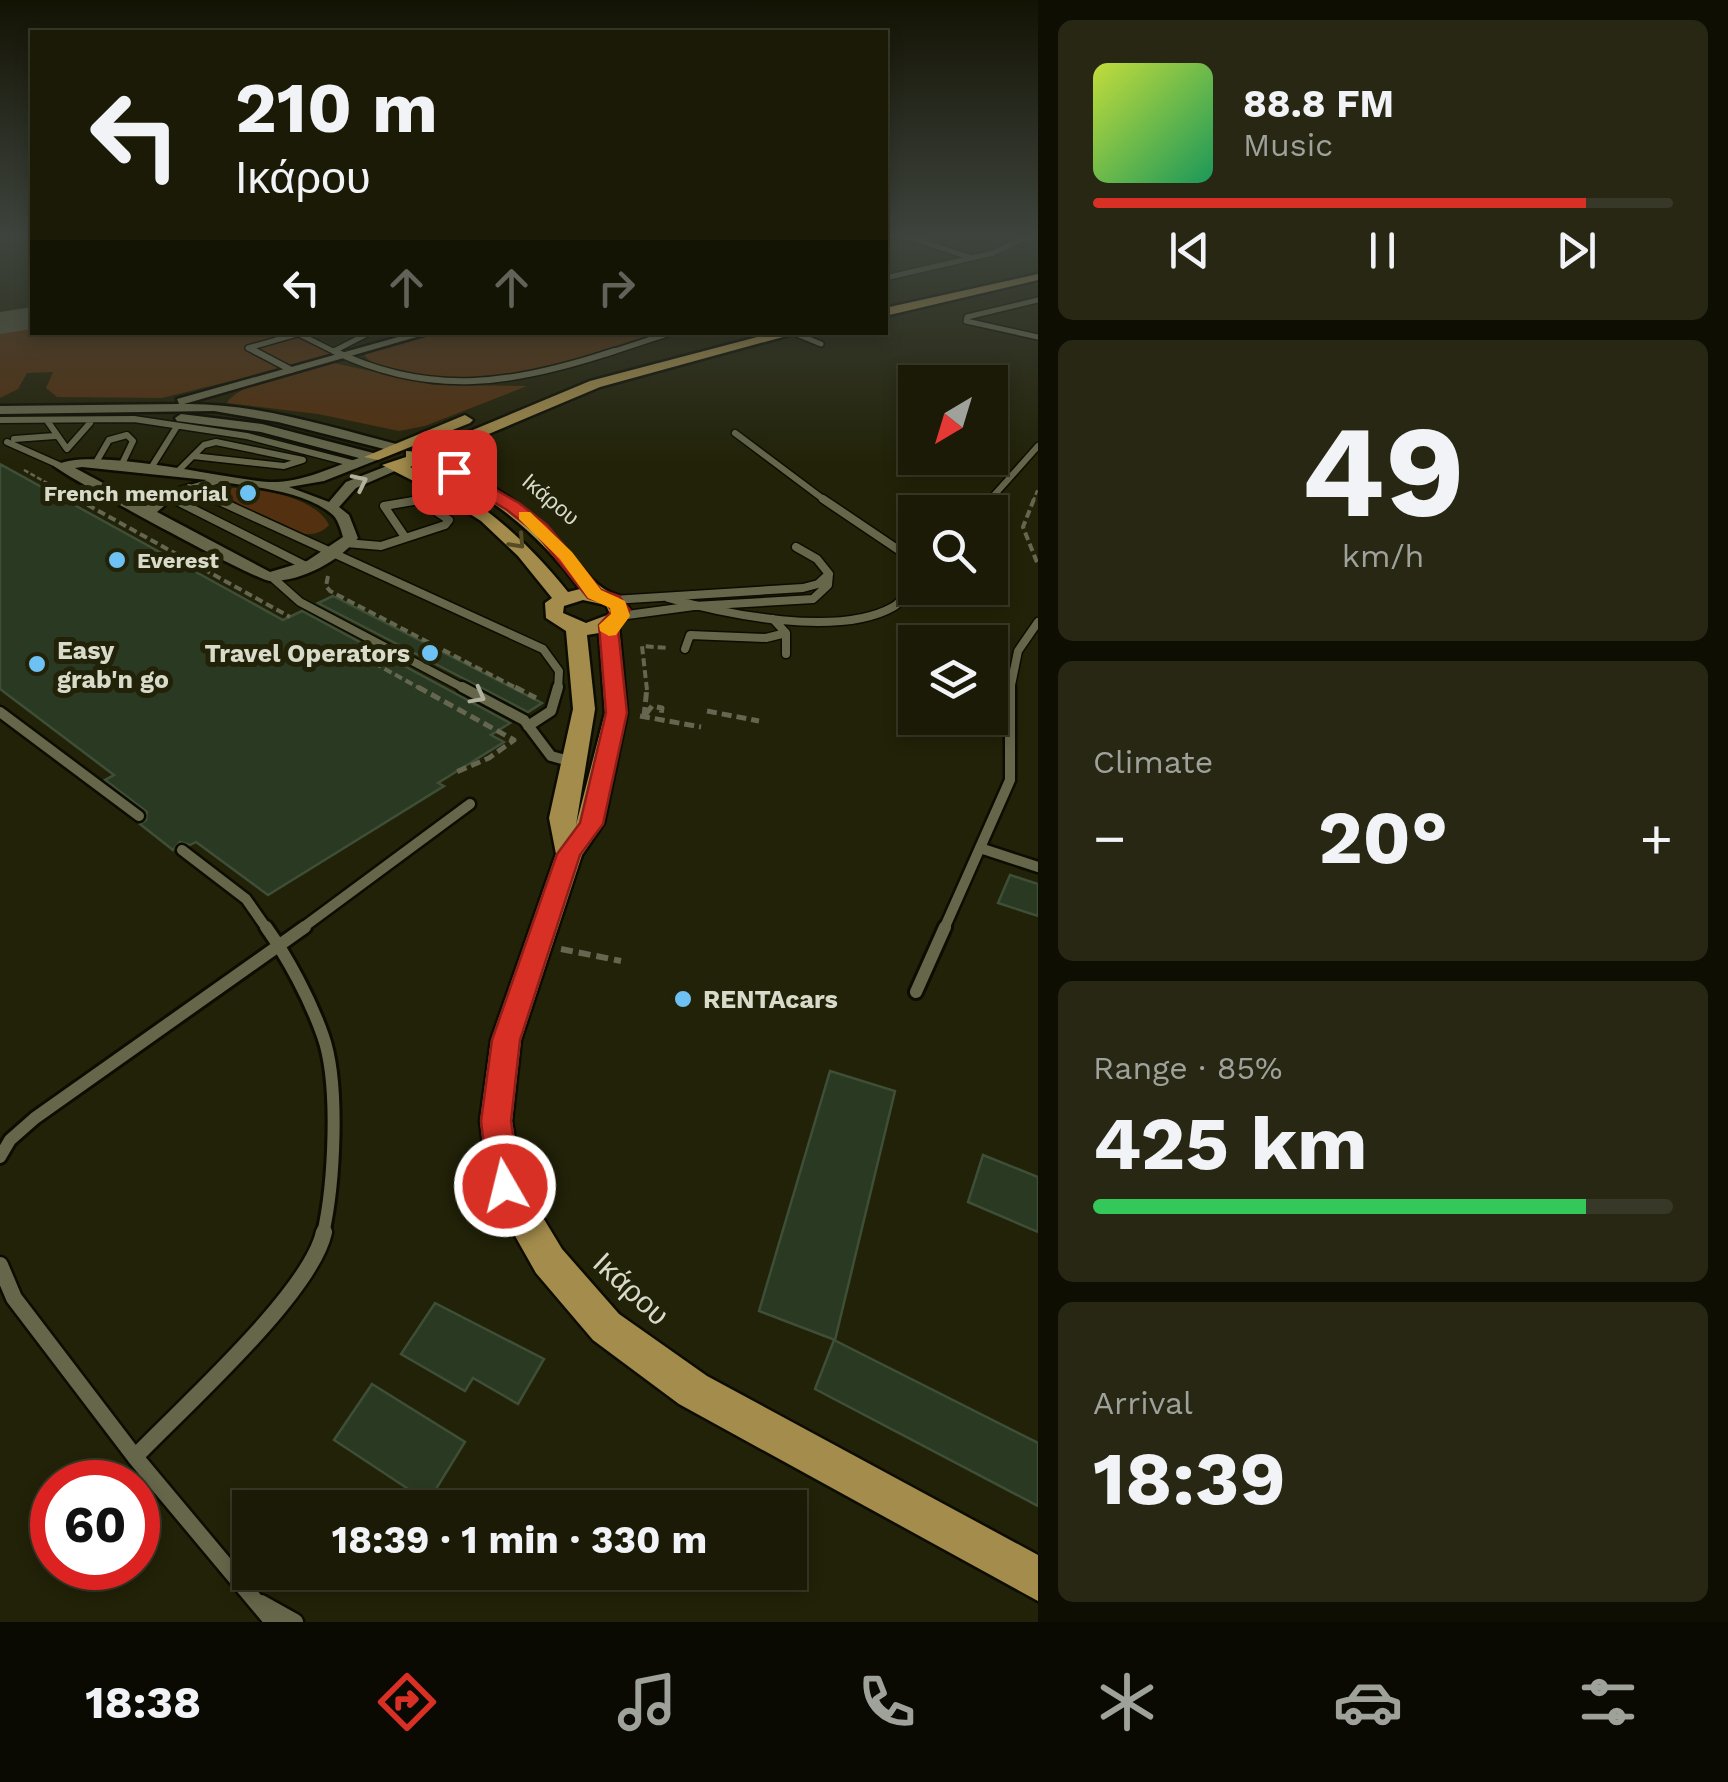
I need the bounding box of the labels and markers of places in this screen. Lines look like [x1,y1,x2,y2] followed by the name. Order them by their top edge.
[412,430,497,515] pin
[44,481,229,506] place label: French memorial
[237,482,259,504] marker: French memorial
[137,548,219,573] place label: Everest
[106,549,128,571] marker: Everest
[57,636,169,694] place label: Easy grab'n go
[205,639,410,668] place label: Travel Operators
[419,642,441,664] marker: Travel Operators
[26,653,48,675] marker: Easy grab'n go
[703,985,838,1014] place label: RENTAcars
[672,988,694,1010] marker: RENTAcars

